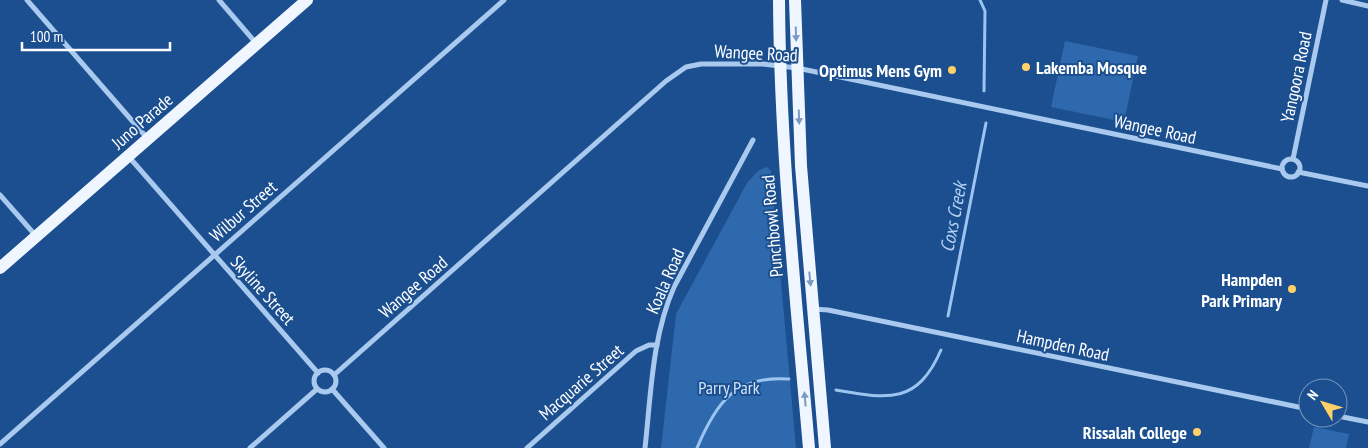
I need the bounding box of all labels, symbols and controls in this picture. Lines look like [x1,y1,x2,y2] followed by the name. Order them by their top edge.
[22,20,170,52] scale bar
[793,26,801,42] one-way arrow
[30,27,63,46] text: 100 m
[1275,29,1317,125] street label: Yangoora Road
[714,39,798,67] street label: Wangee Road
[1036,56,1147,79] place label: Lakemba Mosque
[819,59,942,82] place label: Optimus Mens Gym
[1020,61,1032,73] marker: Lakemba Mosque
[946,64,958,76] marker: Optimus Mens Gym
[106,88,177,155] street label: Juno Parade
[795,109,803,125] one-way arrow
[1112,109,1198,149] street label: Wangee Road
[756,174,788,278] street label: Punchbowl Road
[205,175,281,247] street label: Wilbur Street
[934,177,972,254] water label: Coxs Creek
[640,245,690,317] street label: Koala Road
[226,250,300,330] street label: Skyline Street
[374,251,452,323] street label: Wangee Road
[1201,268,1283,312] place label: Hampden Park Primary
[806,271,814,287] one-way arrow
[1286,283,1298,295] marker: Hampden Park Primary
[1015,324,1111,366] street label: Hampden Road
[534,339,628,425] street label: Macquarie Street
[698,376,760,399] park label: Parry Park
[1298,378,1348,428] north arrow
[1303,386,1322,404] text: N
[801,391,809,407] one-way arrow
[1083,421,1187,444] place label: Rissalah College
[1191,426,1203,438] marker: Rissalah College

